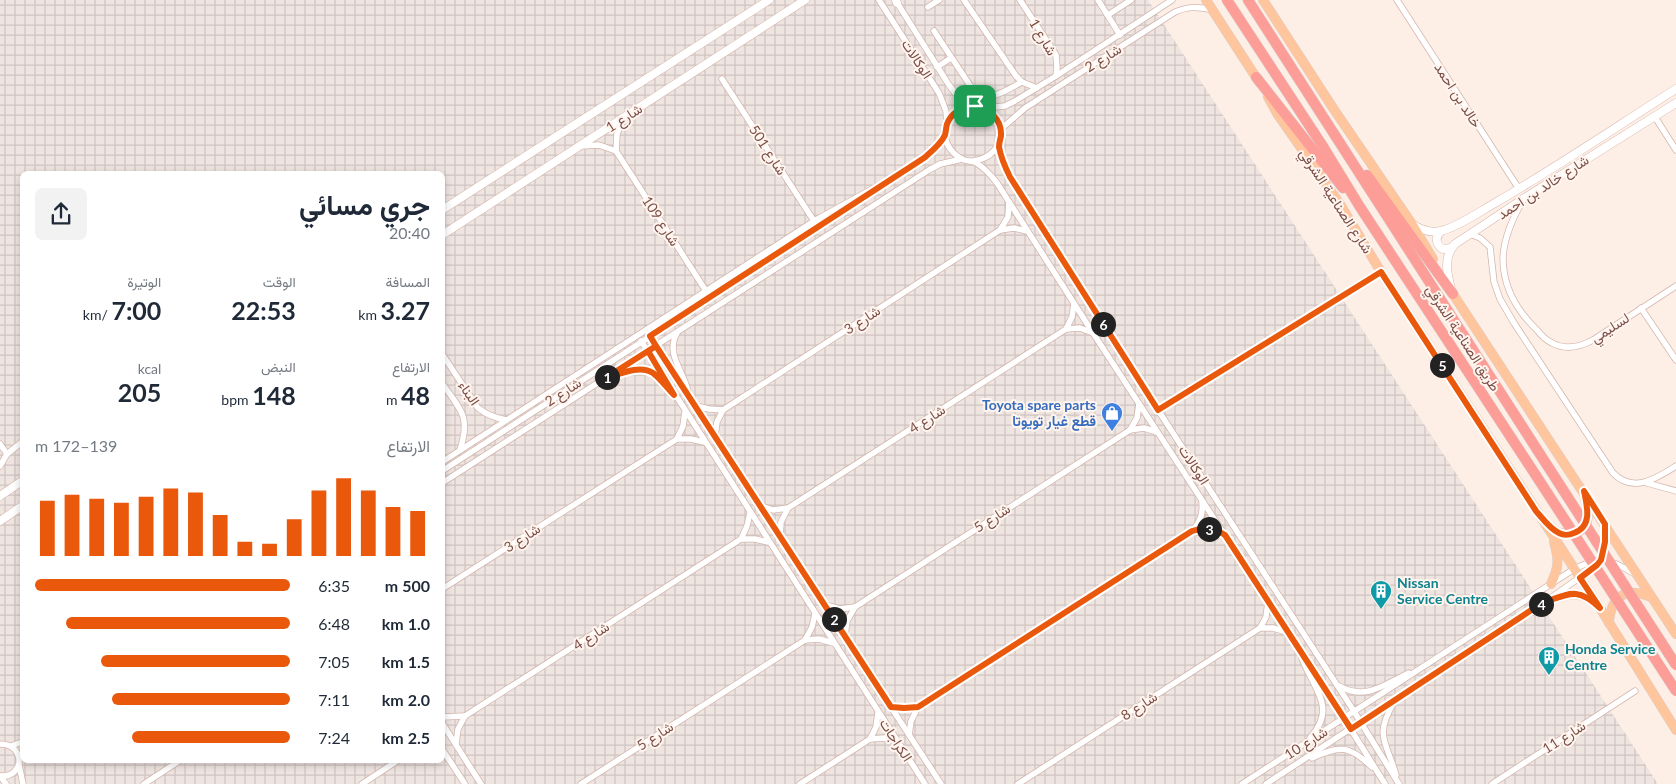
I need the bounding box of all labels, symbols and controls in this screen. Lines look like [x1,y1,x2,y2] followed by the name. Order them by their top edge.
[1023,15,1061,60] street label: شارع 1
[898,36,936,82] street label: الوكالات
[1081,40,1126,78] street label: شارع 2
[1430,59,1486,131] street label: خالد بن احمد
[954,85,996,127] pin
[961,92,989,120] icon: arrive
[602,100,647,138] street label: شارع 1
[743,122,791,180] street label: شارع 501
[1293,145,1377,259] street label: شارع الصناعية الشرقي
[1494,151,1593,225] street label: شارع خالد بن احمد
[299,187,430,221] text: جري مسائي
[35,188,87,240] button: share
[636,193,684,251] street label: شارع 109
[389,223,430,242] text: 20:40
[127,273,161,290] text: الوتيرة
[263,273,296,290] text: الوقت
[386,273,430,290] text: المسافة
[1419,281,1504,396] street label: طريق الصناعية الشرقي
[111,295,161,325] text: 7:00
[231,295,296,325] text: 22:53
[381,295,430,325] text: 3.27
[840,302,885,340] street label: شارع 3
[83,306,111,323] text: /km
[358,306,381,323] text: km
[1587,309,1634,350] street label: لسليمي
[1090,312,1116,336] pin: 6
[1099,316,1108,333] text: 6
[1430,352,1454,378] pin: 5
[1438,357,1447,374] text: 5
[261,358,296,375] text: النبض
[392,358,430,375] text: الارتفاع
[138,360,161,377] text: kcal
[594,364,620,390] pin: 1
[603,369,612,386] text: 1
[541,374,586,412] street label: شارع 2
[118,377,161,407] text: 205
[454,377,484,409] street label: البناء
[252,380,296,410] text: 148
[401,380,430,410] text: 48
[221,391,252,408] text: bpm
[386,391,401,408] text: m
[982,396,1096,431] place label: Toyota spare parts قطع غيار تويوتا
[905,401,950,439] street label: شارع 4
[1100,401,1124,432] shop icon: Toyota spare parts قطع غيار تويوتا
[35,436,117,455] text: 139–172 m
[387,436,430,455] text: الارتفاع
[1175,442,1213,488] street label: الوكالات
[970,500,1015,538] street label: شارع 5
[1196,516,1222,542] pin: 3
[500,520,545,558] street label: شارع 3
[1205,521,1214,538] text: 3
[1397,574,1488,607] place label: Nissan Service Centre
[318,576,350,595] text: 6:35
[385,576,430,595] text: 500 m
[1369,579,1393,610] building icon: Nissan Service Centre
[1528,592,1554,616] pin: 4
[1537,596,1546,613] text: 4
[822,606,846,632] pin: 2
[830,611,839,628] text: 2
[318,614,350,633] text: 6:48
[382,614,430,633] text: 1.0 km
[569,618,614,656] street label: شارع 4
[1565,640,1656,673] place label: Honda Service Centre
[1537,645,1561,676] building icon: Honda Service Centre
[318,652,350,671] text: 7:05
[382,652,430,671] text: 1.5 km
[1117,688,1162,726] street label: شارع 8
[318,690,350,709] text: 7:11
[382,690,430,709] text: 2.0 km
[876,715,916,765] street label: الكراجات
[1539,716,1590,759] street label: شارع 11
[633,718,678,756] street label: شارع 5
[1281,722,1332,765] street label: شارع 10
[318,728,350,747] text: 7:24
[382,728,430,747] text: 2.5 km

